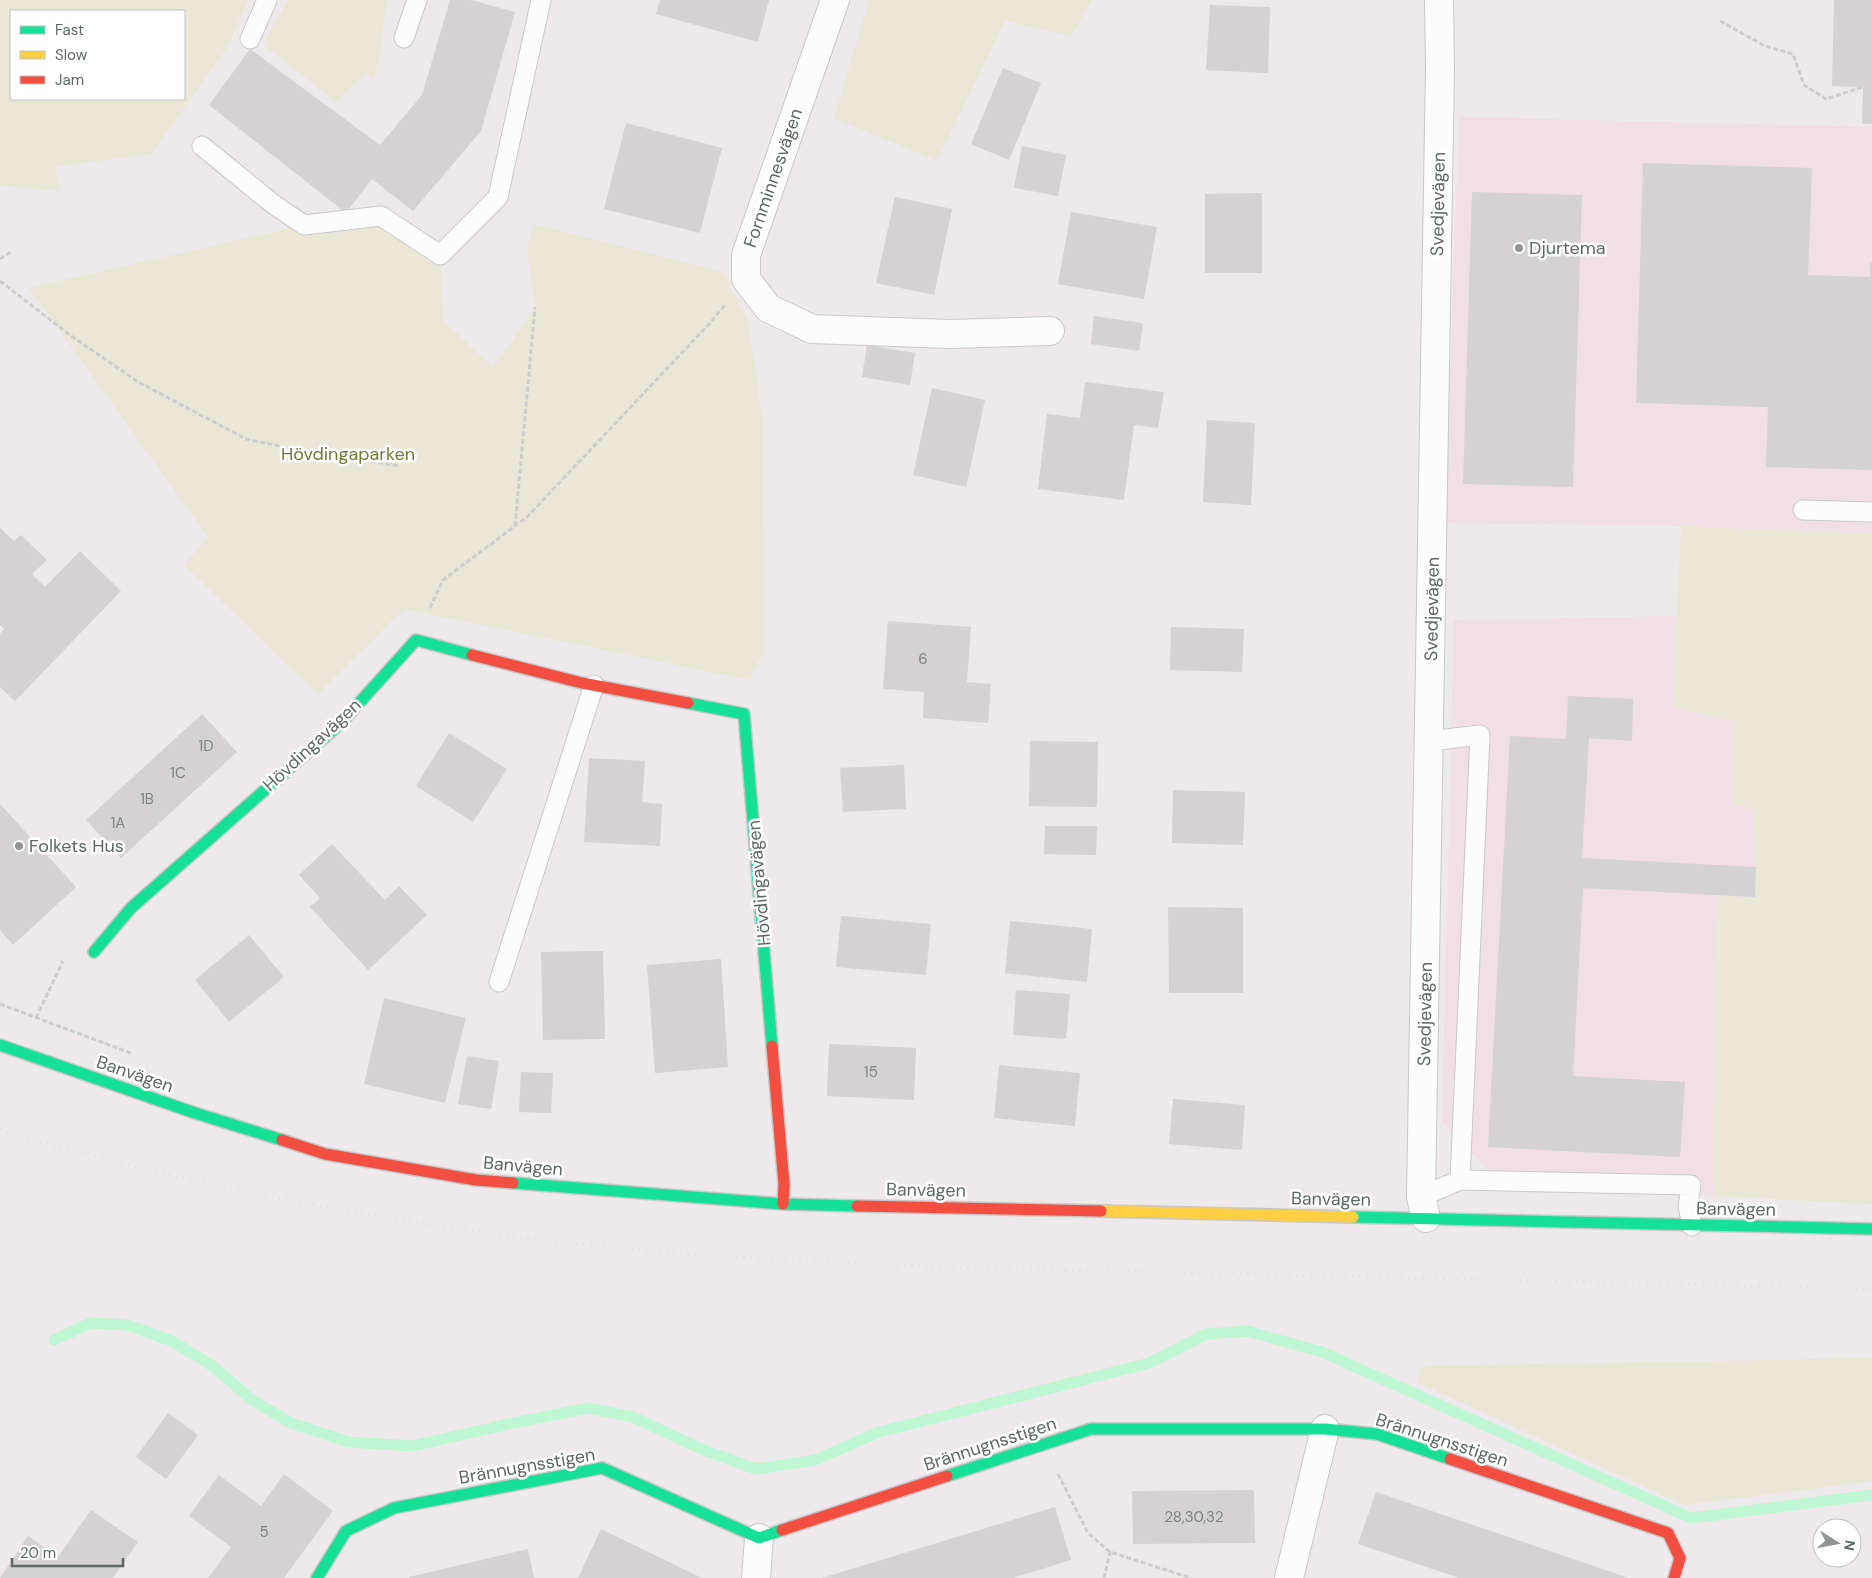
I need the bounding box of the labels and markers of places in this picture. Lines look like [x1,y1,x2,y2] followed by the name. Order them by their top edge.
[1529,236,1606,260] place label: Djurtema
[1513,242,1525,254] marker: Djurtema
[29,834,124,858] place label: Folkets Hus
[13,840,25,852] marker: Folkets Hus

